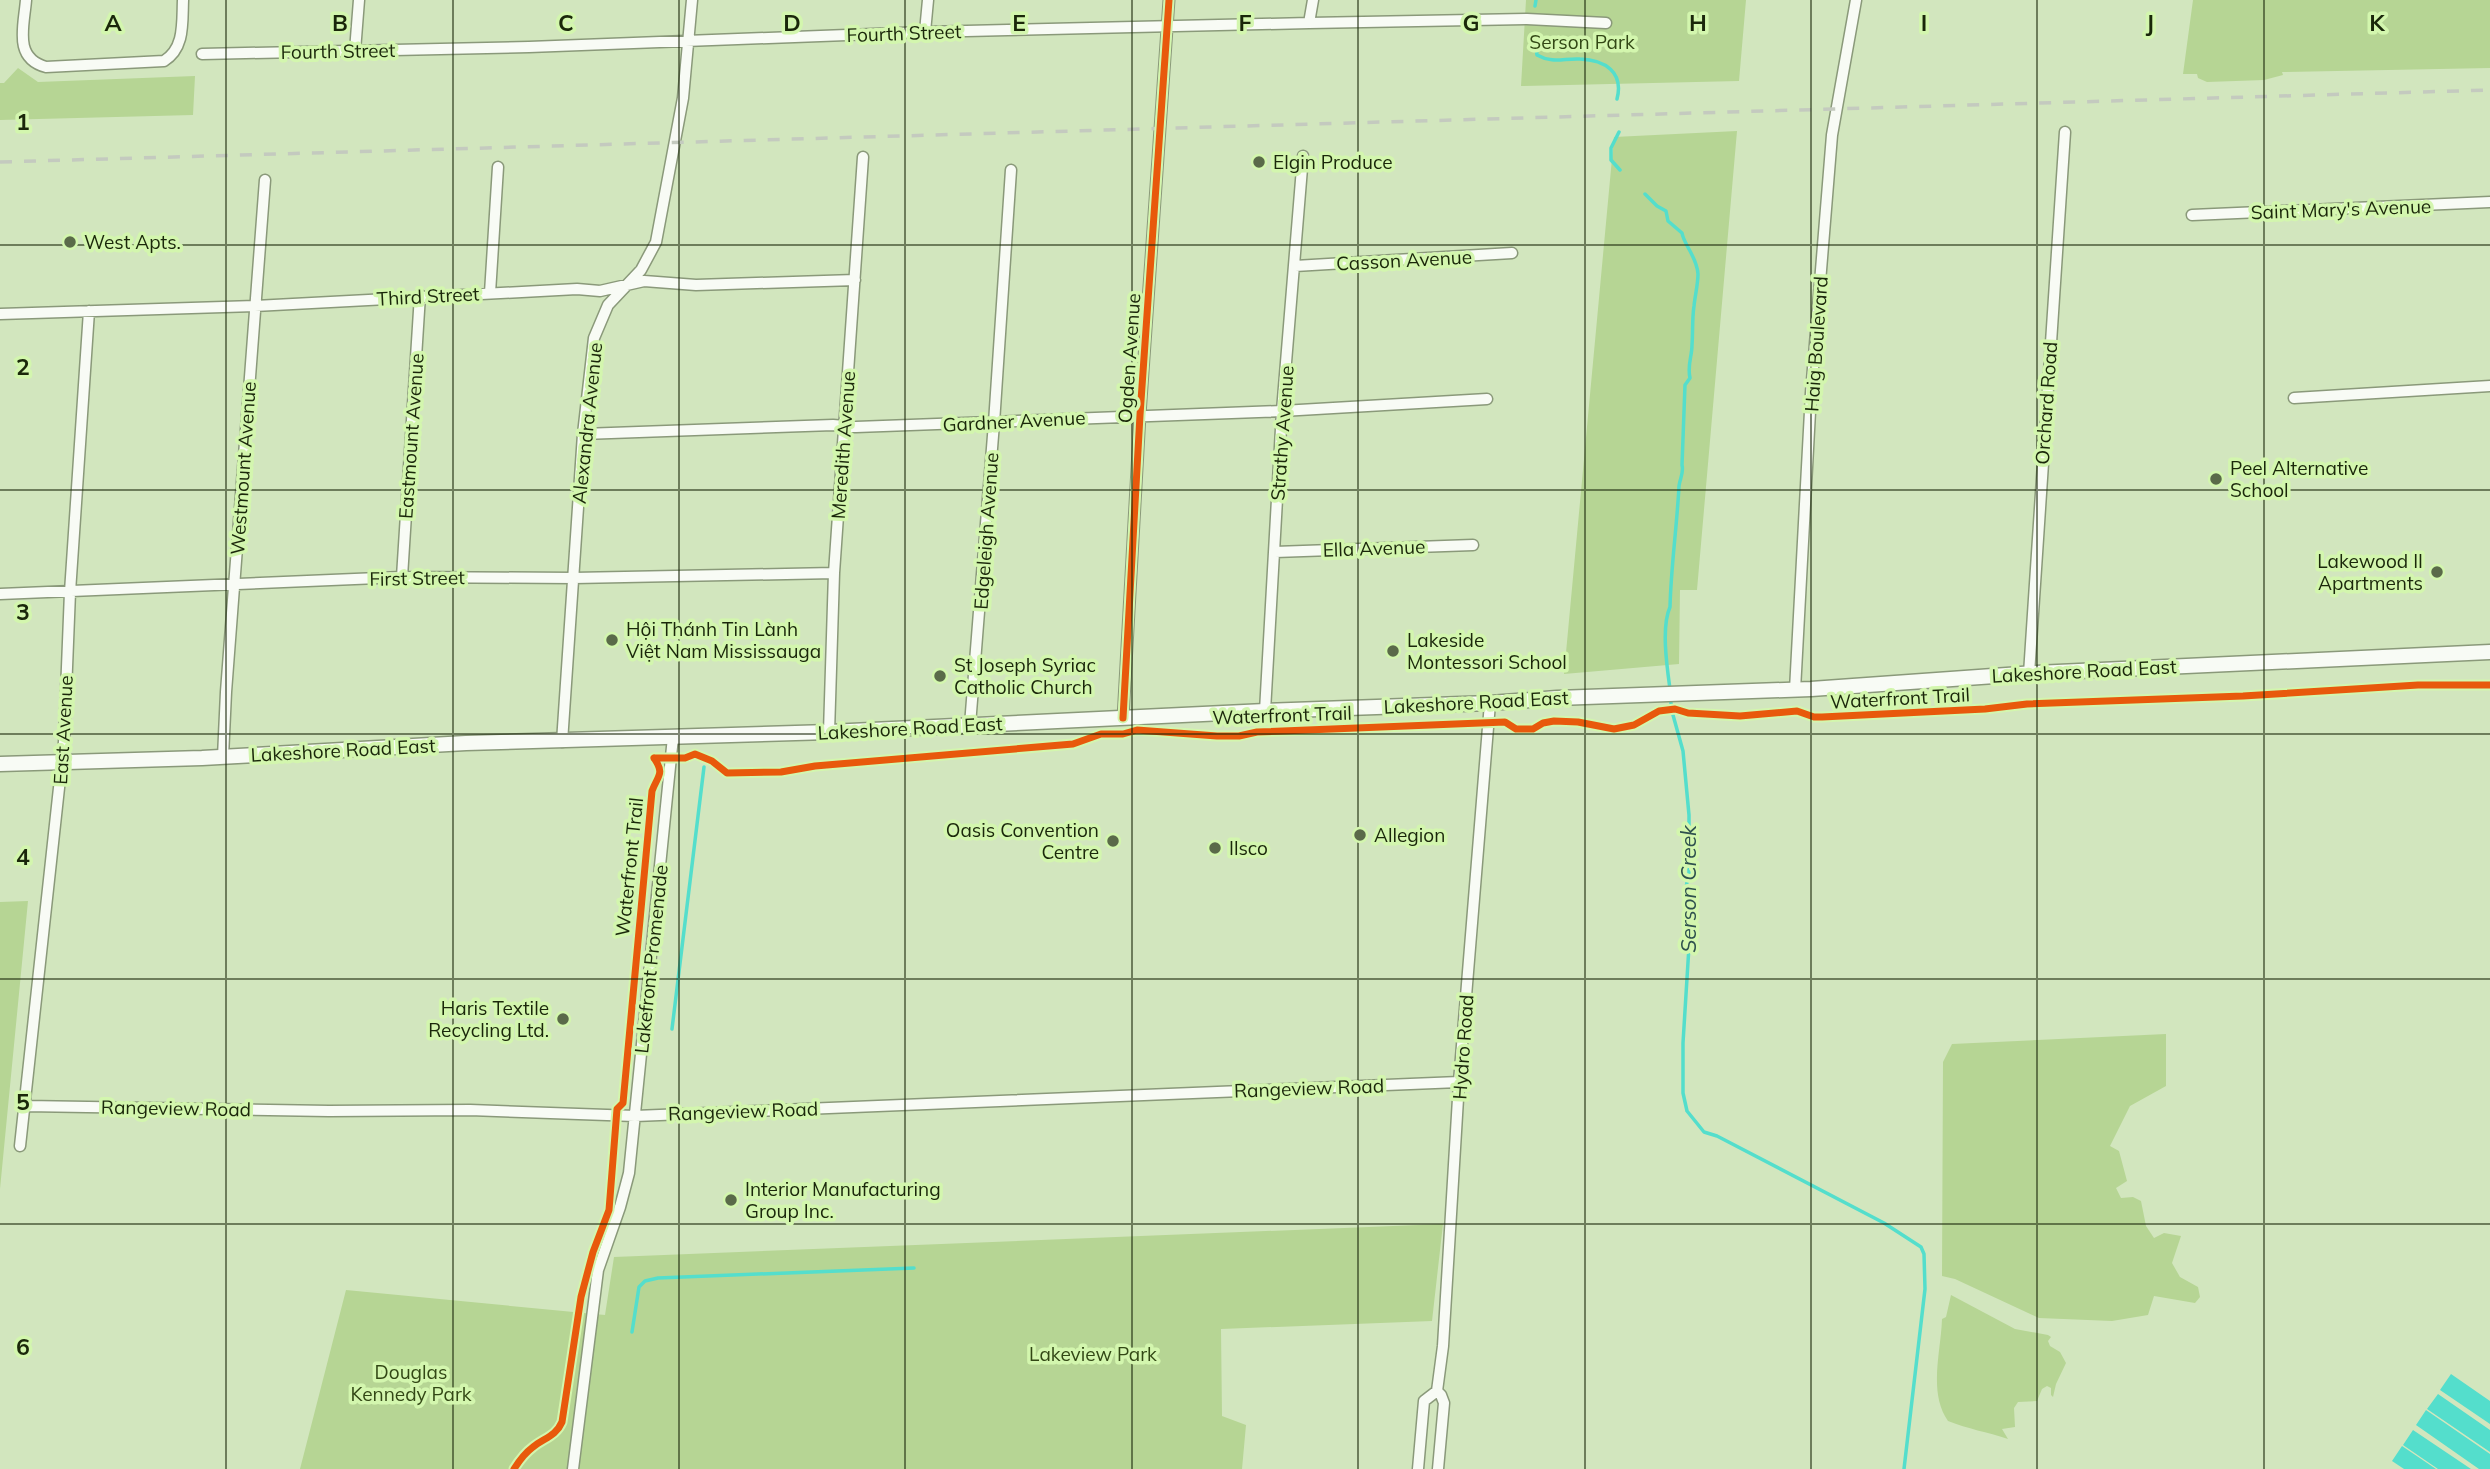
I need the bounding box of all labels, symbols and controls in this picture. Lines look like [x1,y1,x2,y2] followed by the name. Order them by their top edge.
[104,8,122,37] text: A
[332,8,348,37] text: B
[558,8,574,37] text: C
[783,8,801,37] text: D
[1012,8,1026,37] text: E
[1238,8,1252,37] text: F
[1462,8,1480,37] text: G
[1689,8,1707,37] text: H
[1921,8,1927,37] text: I
[2146,8,2154,37] text: J
[2369,8,2386,37] text: K
[846,19,962,47] street label: Fourth Street
[1529,30,1635,54] park label: Serson Park
[280,38,396,64] street label: Fourth Street
[16,107,30,136] text: 1
[1273,150,1392,174] place label: Elgin Produce
[1251,154,1267,170] marker: Elgin Produce
[2250,194,2432,224] street label: Saint Mary's Avenue
[84,230,181,254] place label: West Apts.
[62,234,78,250] marker: West Apts.
[1335,244,1473,276] street label: Casson Avenue
[1799,275,1833,413] street label: Haig Boulevard
[376,281,480,311] street label: Third Street
[1112,292,1146,424] street label: Ogden Avenue
[567,341,607,505] street label: Alexandra Avenue
[2030,341,2062,465] street label: Orchard Road
[16,352,30,381] text: 2
[393,352,429,520] street label: Eastmount Avenue
[1265,365,1299,501] street label: Strathy Avenue
[826,370,860,520] street label: Meredith Avenue
[225,380,261,556] street label: Westmount Avenue
[942,405,1086,437] street label: Gardner Avenue
[969,452,1003,610] street label: Edgeleigh Avenue
[2230,456,2368,502] place label: Peel Alternative School
[2208,471,2224,487] marker: Peel Alternative School
[1322,534,1426,562] street label: Ella Avenue
[2317,549,2423,595] place label: Lakewood II Apartments
[2429,564,2445,580] marker: Lakewood II Apartments
[369,565,465,591] street label: First Street
[16,597,30,626] text: 3
[626,617,821,663] place label: Hội Thánh Tin Lành Việt Nam Mississauga
[1407,628,1567,674] place label: Lakeside Montessori School
[604,632,620,648] marker: Hội Thánh Tin Lành Việt Nam Mississauga
[1385,643,1401,659] marker: Lakeside Montessori School
[954,653,1096,699] place label: St Joseph Syriac Catholic Church
[1991,654,2177,688] street label: Lakeshore Road East
[932,668,948,684] marker: St Joseph Syriac Catholic Church
[48,675,78,785] street label: East Avenue
[1830,682,1970,714] street label: Waterfront Trail
[1383,685,1569,719] street label: Lakeshore Road East
[1212,701,1352,729] street label: Waterfront Trail
[817,711,1003,745] street label: Lakeshore Road East
[250,733,436,767] street label: Lakeshore Road East
[610,796,648,938] street label: Waterfront Trail
[946,818,1099,864] place label: Oasis Convention Centre
[1374,823,1445,847] place label: Allegion
[1675,824,1701,953] water label: Serson Creek
[1352,827,1368,843] marker: Allegion
[1105,833,1121,849] marker: Oasis Convention Centre
[1229,836,1268,860] place label: Ilsco
[1207,840,1223,856] marker: Ilsco
[16,842,30,871] text: 4
[629,864,673,1054] street label: Lakefront Promenade
[1447,994,1479,1100] street label: Hydro Road
[428,996,549,1042] place label: Haris Textile Recycling Ltd.
[555,1011,571,1027] marker: Haris Textile Recycling Ltd.
[1234,1073,1384,1103] street label: Rangeview Road
[16,1087,30,1116] text: 5
[101,1095,251,1121] street label: Rangeview Road
[668,1096,818,1126] street label: Rangeview Road
[745,1177,941,1223] place label: Interior Manufacturing Group Inc.
[723,1192,739,1208] marker: Interior Manufacturing Group Inc.
[16,1332,30,1361] text: 6
[1029,1342,1157,1366] park label: Lakeview Park
[350,1360,472,1406] park label: Douglas Kennedy Park

